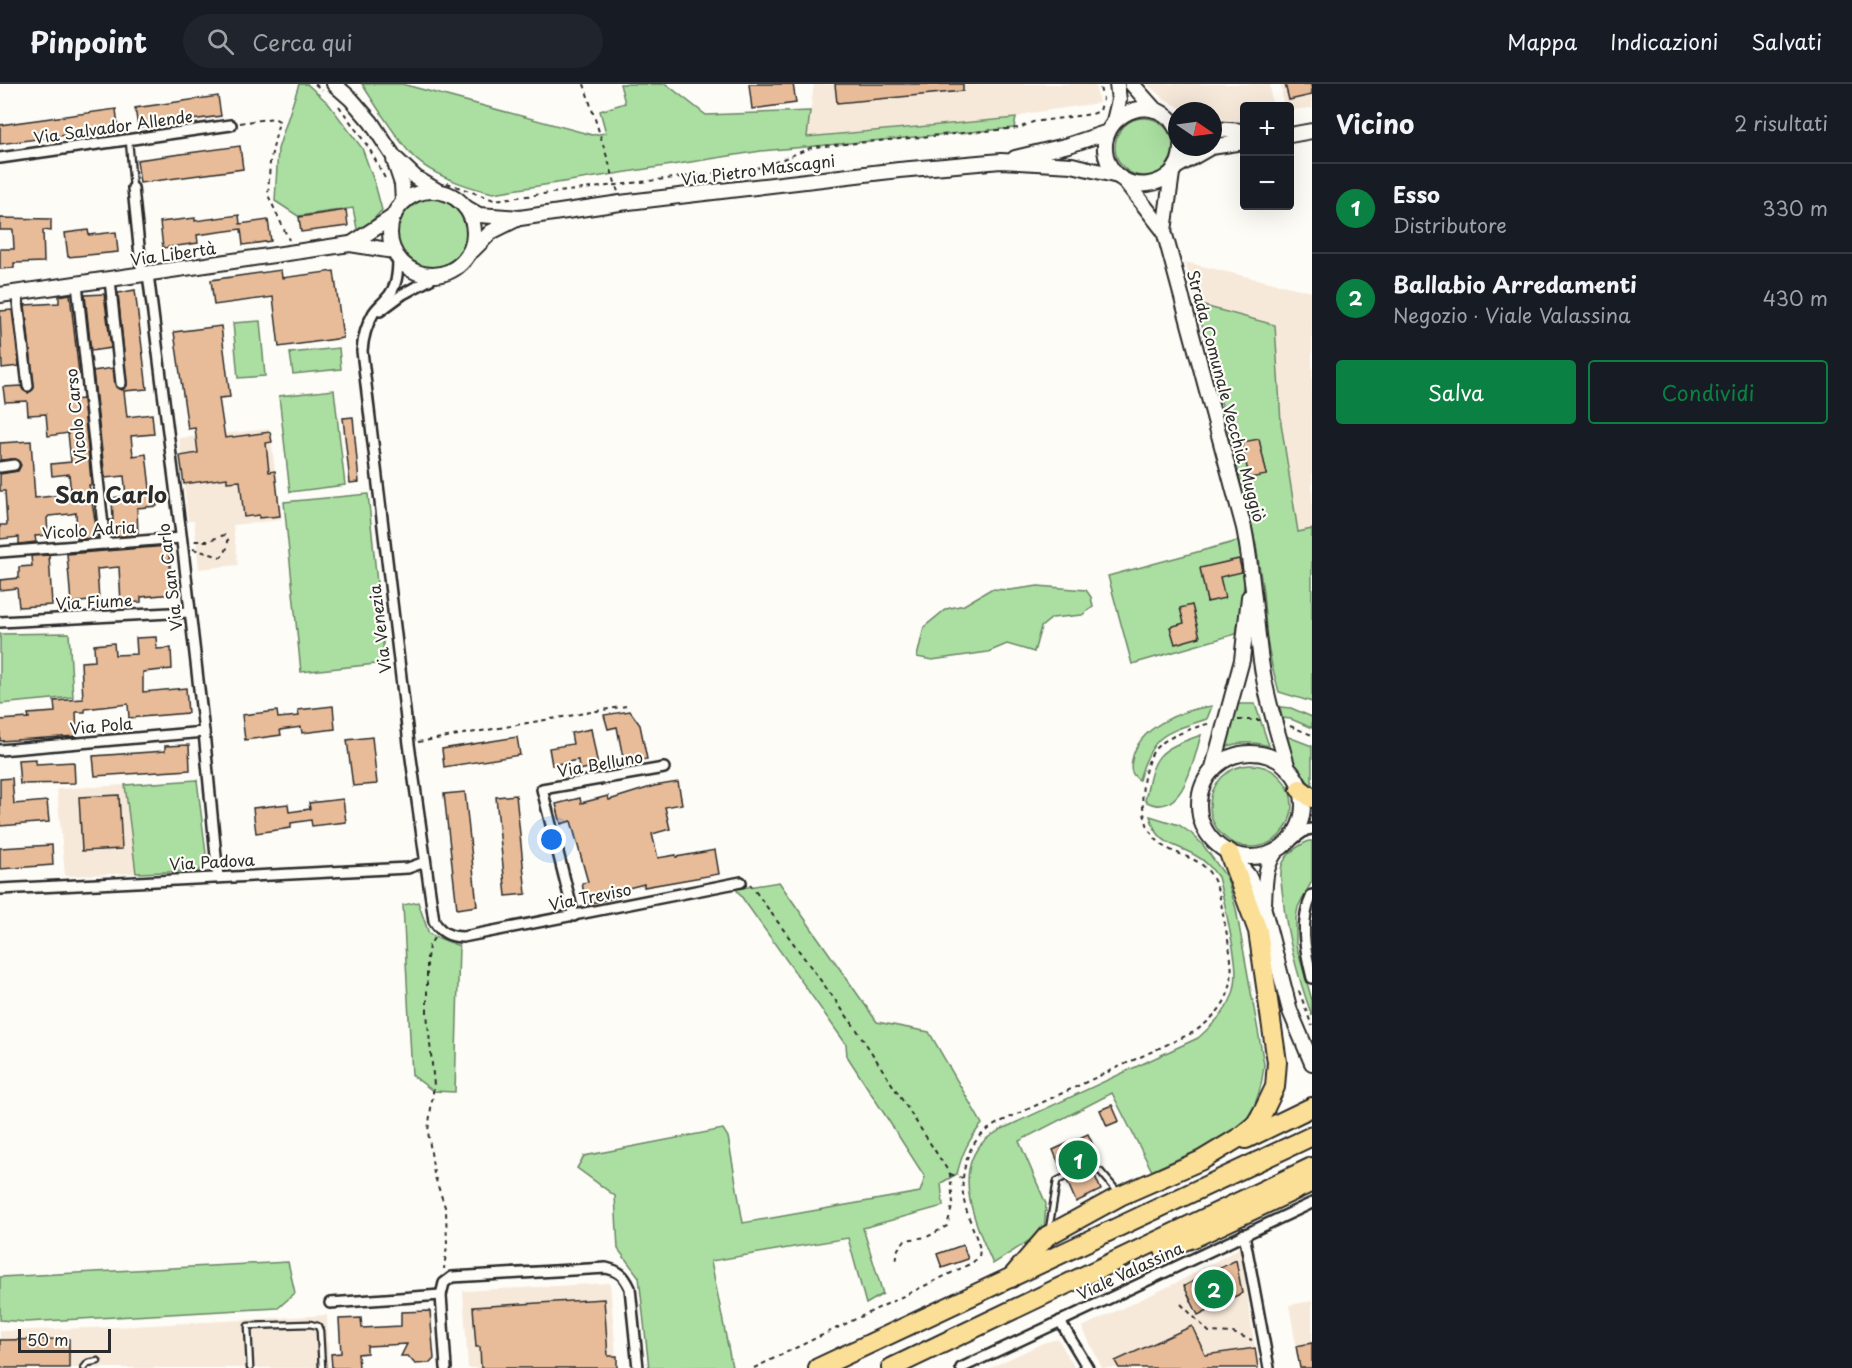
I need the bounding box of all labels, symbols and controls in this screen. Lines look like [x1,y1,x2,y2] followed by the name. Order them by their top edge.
[183,14,603,68] search box
[30,20,147,63] text: Pinpoint
[204,25,237,58] icon: search
[252,25,353,58] text: Cerca qui
[1507,25,1577,57] text: Mappa
[1610,25,1718,57] text: Indicazioni
[1751,25,1822,57] text: Salvati
[1168,102,1222,156] north arrow
[1240,102,1294,210] map controls
[1240,102,1294,156] button: +
[32,103,194,149] street label: Via Salvador Allende
[1336,104,1414,143] text: Vicino
[1734,108,1828,138] text: 2 risultati
[680,148,836,190] street label: Via Pietro Mascagni
[1240,156,1294,210] button: −
[1393,177,1440,210] text: Esso
[1351,193,1360,223] text: 1
[1762,193,1828,223] text: 330 m
[1393,210,1507,240] text: Distributore
[128,235,217,271] street label: Via Libertà
[1182,267,1272,525] street label: Strada Comunale Vecchia Muggiò
[1393,267,1637,300] text: Ballabio Arredamenti
[1348,283,1363,313] text: 2
[1763,283,1828,313] text: 430 m
[1393,300,1631,330] text: Negozio · Viale Valassina
[1336,360,1576,424] button: Salva
[1588,360,1828,424] button: Condividi
[58,367,92,465] street label: Vicolo Carso
[55,477,167,510] district label: San Carlo
[41,514,137,544] street label: Vicolo Adria
[150,522,188,632] street label: Via San Carlo
[362,583,396,675] street label: Via Venezia
[55,587,133,615] street label: Via Fiume
[68,710,134,740] street label: Via Pola
[555,744,645,782] street label: Via Belluno
[537,825,566,854] your location
[169,847,256,875] street label: Via Padova
[546,876,633,916] street label: Via Treviso
[1058,1138,1098,1182] pin: 1
[1073,1235,1187,1305] street label: Viale Valassina
[1194,1266,1234,1312] pin: 2
[18,1326,111,1354] scale bar
[27,1327,68,1351] text: 50 m

